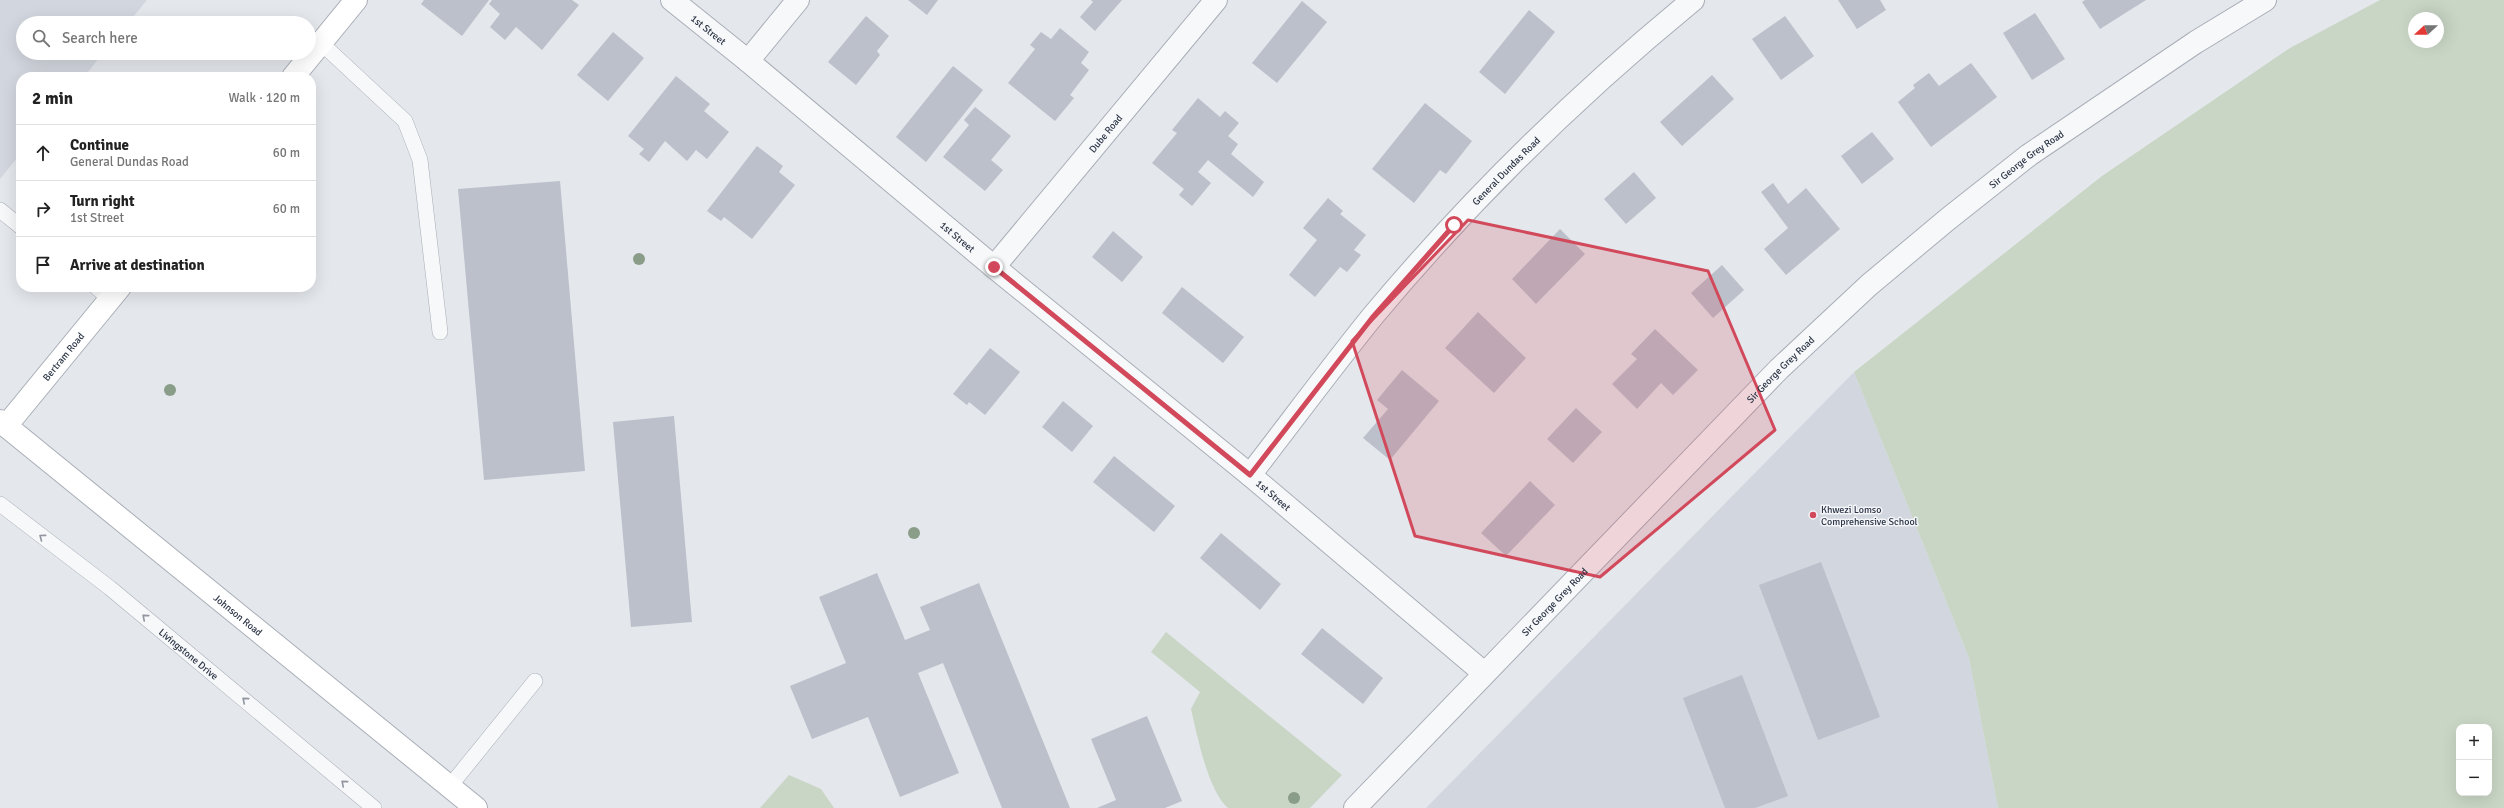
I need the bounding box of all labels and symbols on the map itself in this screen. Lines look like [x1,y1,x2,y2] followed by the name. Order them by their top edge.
[688,12,728,48] street label: 1st Street
[2408,12,2444,48] north arrow
[1087,112,1125,155] street label: Dube Road
[1987,128,2066,191] street label: Sir George Grey Road
[1470,135,1543,208] street label: General Dundas Road
[1445,216,1463,234] route start
[937,219,977,256] street label: 1st Street
[985,258,1003,276] route end
[41,331,87,384] street label: Bertram Road
[1745,334,1817,406] street label: Sir George Grey Road
[1253,478,1293,514] street label: 1st Street
[1821,504,1918,528] place label: Khwezi Lomso Comprehensive School
[1808,510,1818,520] marker: Khwezi Lomso Comprehensive School
[40,534,47,541] one-way arrow
[1520,566,1591,639] street label: Sir George Grey Road
[211,592,264,639] street label: Johnson Road
[142,614,149,621] one-way arrow
[156,626,220,683] street label: Livingstone Drive
[242,697,249,704] one-way arrow
[342,781,349,788] one-way arrow

